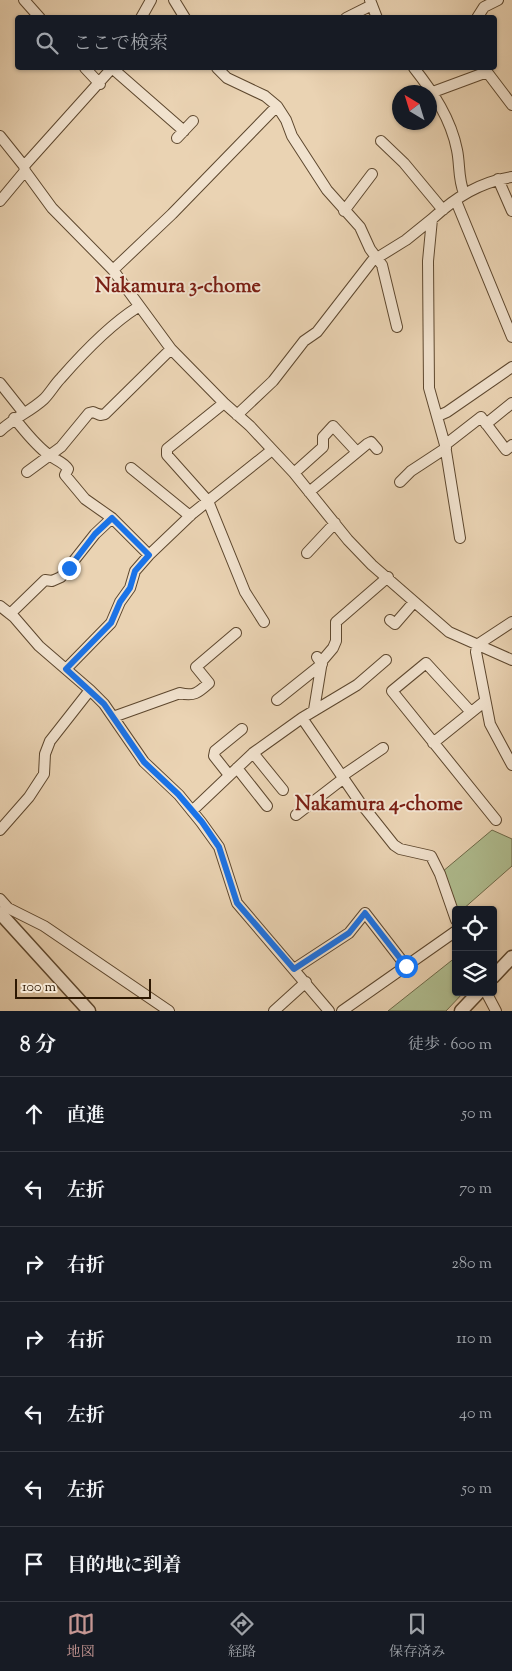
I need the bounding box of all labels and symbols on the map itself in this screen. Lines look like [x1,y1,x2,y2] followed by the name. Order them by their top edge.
[392,85,437,130] north arrow
[95,273,261,302] district label: Nakamura 3-chome
[58,557,81,580] route end
[295,791,463,820] district label: Nakamura 4-chome
[395,955,418,978] route start
[15,976,151,999] scale bar

